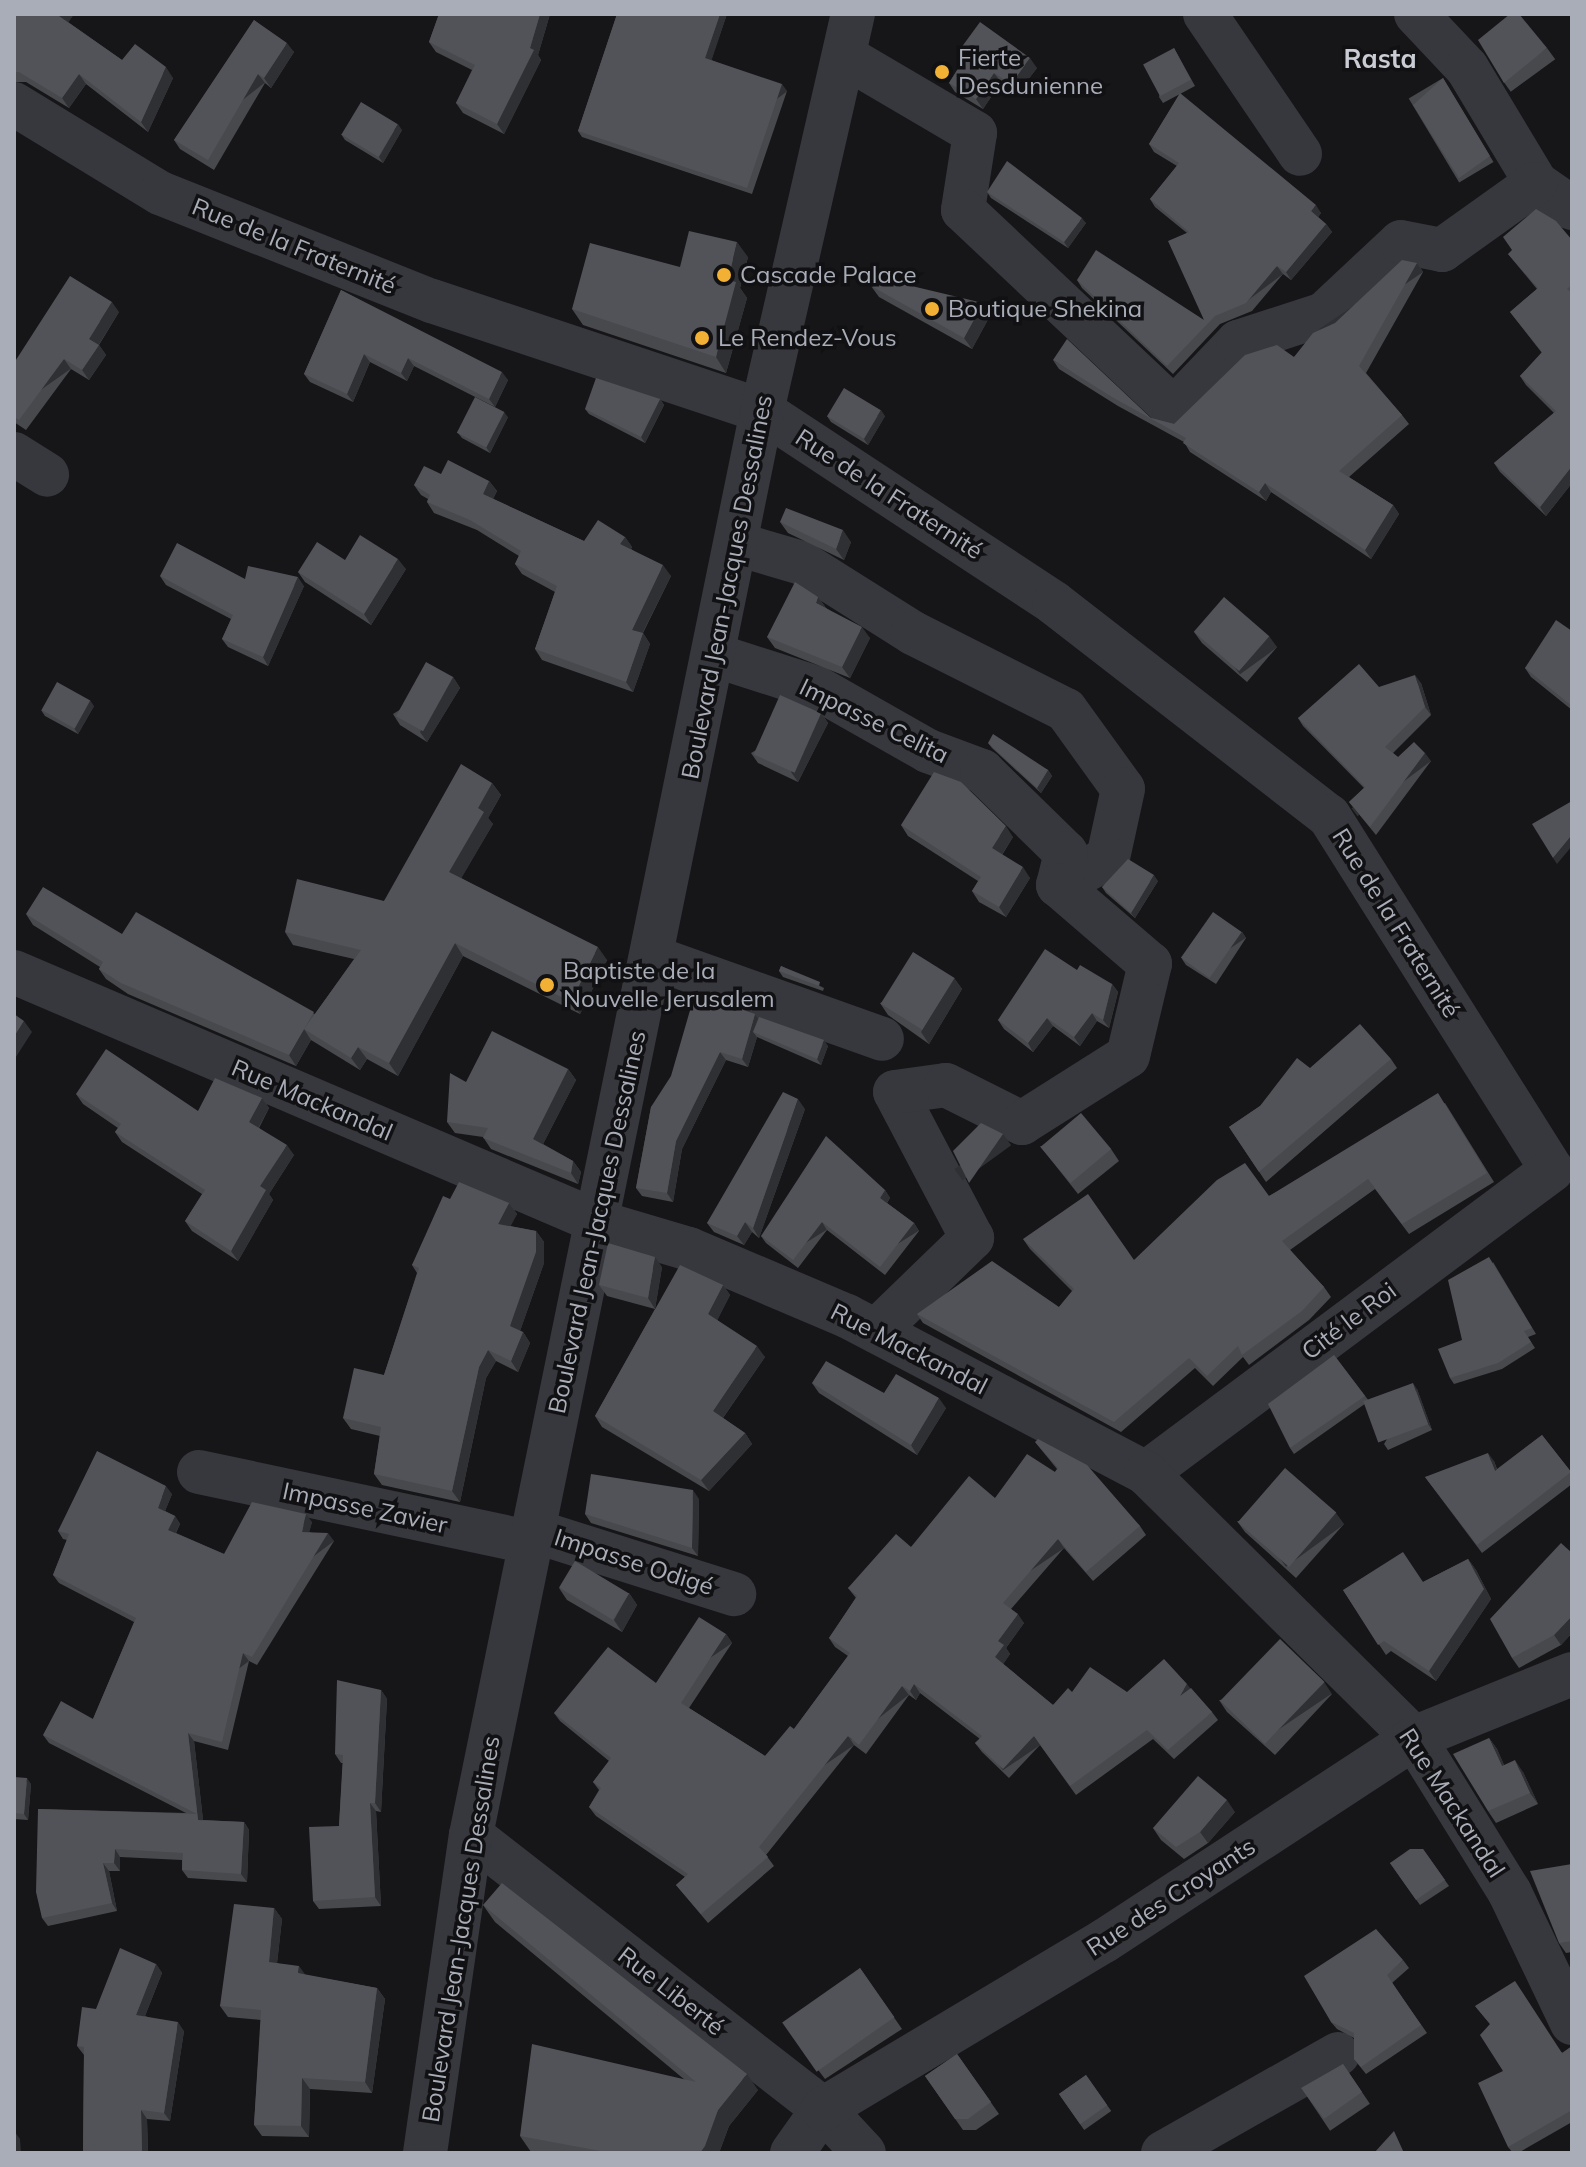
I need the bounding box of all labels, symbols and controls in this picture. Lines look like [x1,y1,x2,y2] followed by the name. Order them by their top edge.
[1343,43,1417,75] district label: Rasta
[958,44,1103,100] place label: Fierte Desdunienne
[933,63,951,81] marker: Fierte Desdunienne
[188,192,400,300] street label: Rue de la Fraternité
[740,261,916,289] place label: Cascade Palace
[715,266,733,284] marker: Cascade Palace
[948,295,1142,323] place label: Boutique Shekina
[923,300,941,318] marker: Boutique Shekina
[718,324,897,352] place label: Le Rendez-Vous
[693,329,711,347] marker: Le Rendez-Vous
[676,392,778,782] street label: Boulevard Jean-Jacques Dessalines
[790,423,988,565] street label: Rue de la Fraternité
[795,673,953,769] street label: Impasse Celita
[1326,823,1466,1023] street label: Rue de la Fraternité
[563,957,775,1013] place label: Baptiste de la Nouvelle Jerusalem
[538,976,556,994] marker: Baptiste de la Nouvelle Jerusalem
[542,1028,652,1416] street label: Boulevard Jean-Jacques Dessalines
[227,1053,397,1147] street label: Rue Mackandal
[1296,1276,1402,1366] street label: Cité le Roi
[826,1297,992,1401] street label: Rue Mackandal
[280,1476,450,1540] street label: Impasse Zavier
[551,1523,717,1601] street label: Impasse Odigé
[1393,1723,1511,1883] street label: Rue Mackandal
[416,1734,506,2124] street label: Boulevard Jean-Jacques Dessalines
[1081,1832,1261,1962] street label: Rue des Croyants
[612,1941,730,2041] street label: Rue Liberté

